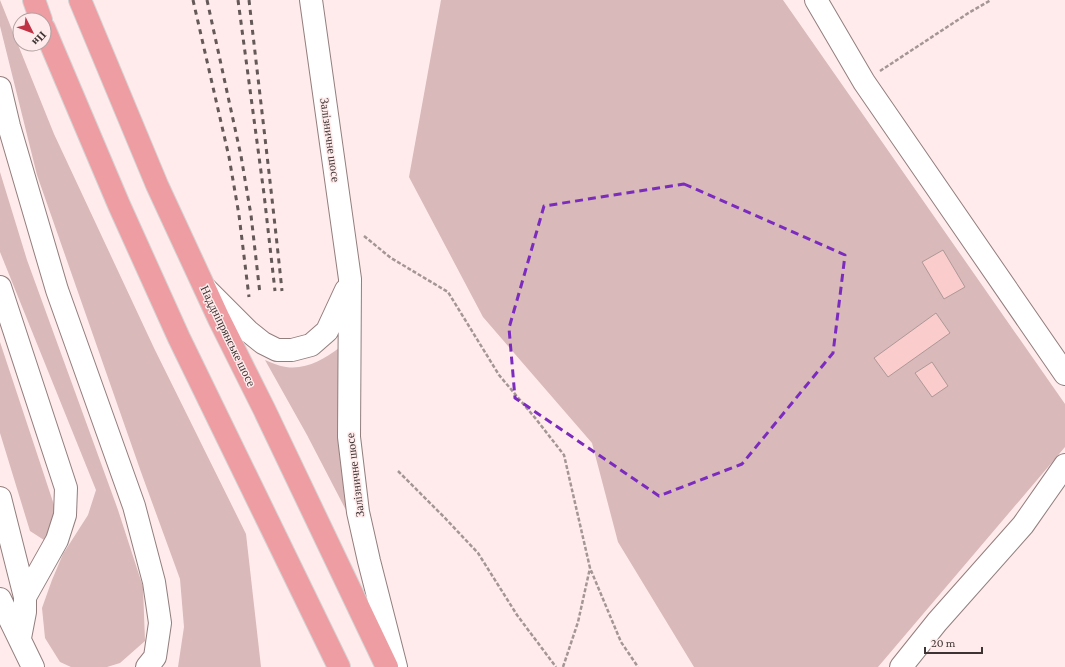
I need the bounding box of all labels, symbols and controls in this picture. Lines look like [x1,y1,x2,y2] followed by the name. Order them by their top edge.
[12,12,52,52] north arrow
[30,29,49,49] text: Пн
[317,97,343,183] street label: Залізничне шосе
[197,283,259,389] street label: Наддніпрянське шосе
[343,432,367,518] street label: Залізничне шосе
[925,629,982,655] scale bar
[931,636,956,650] text: 20 m

